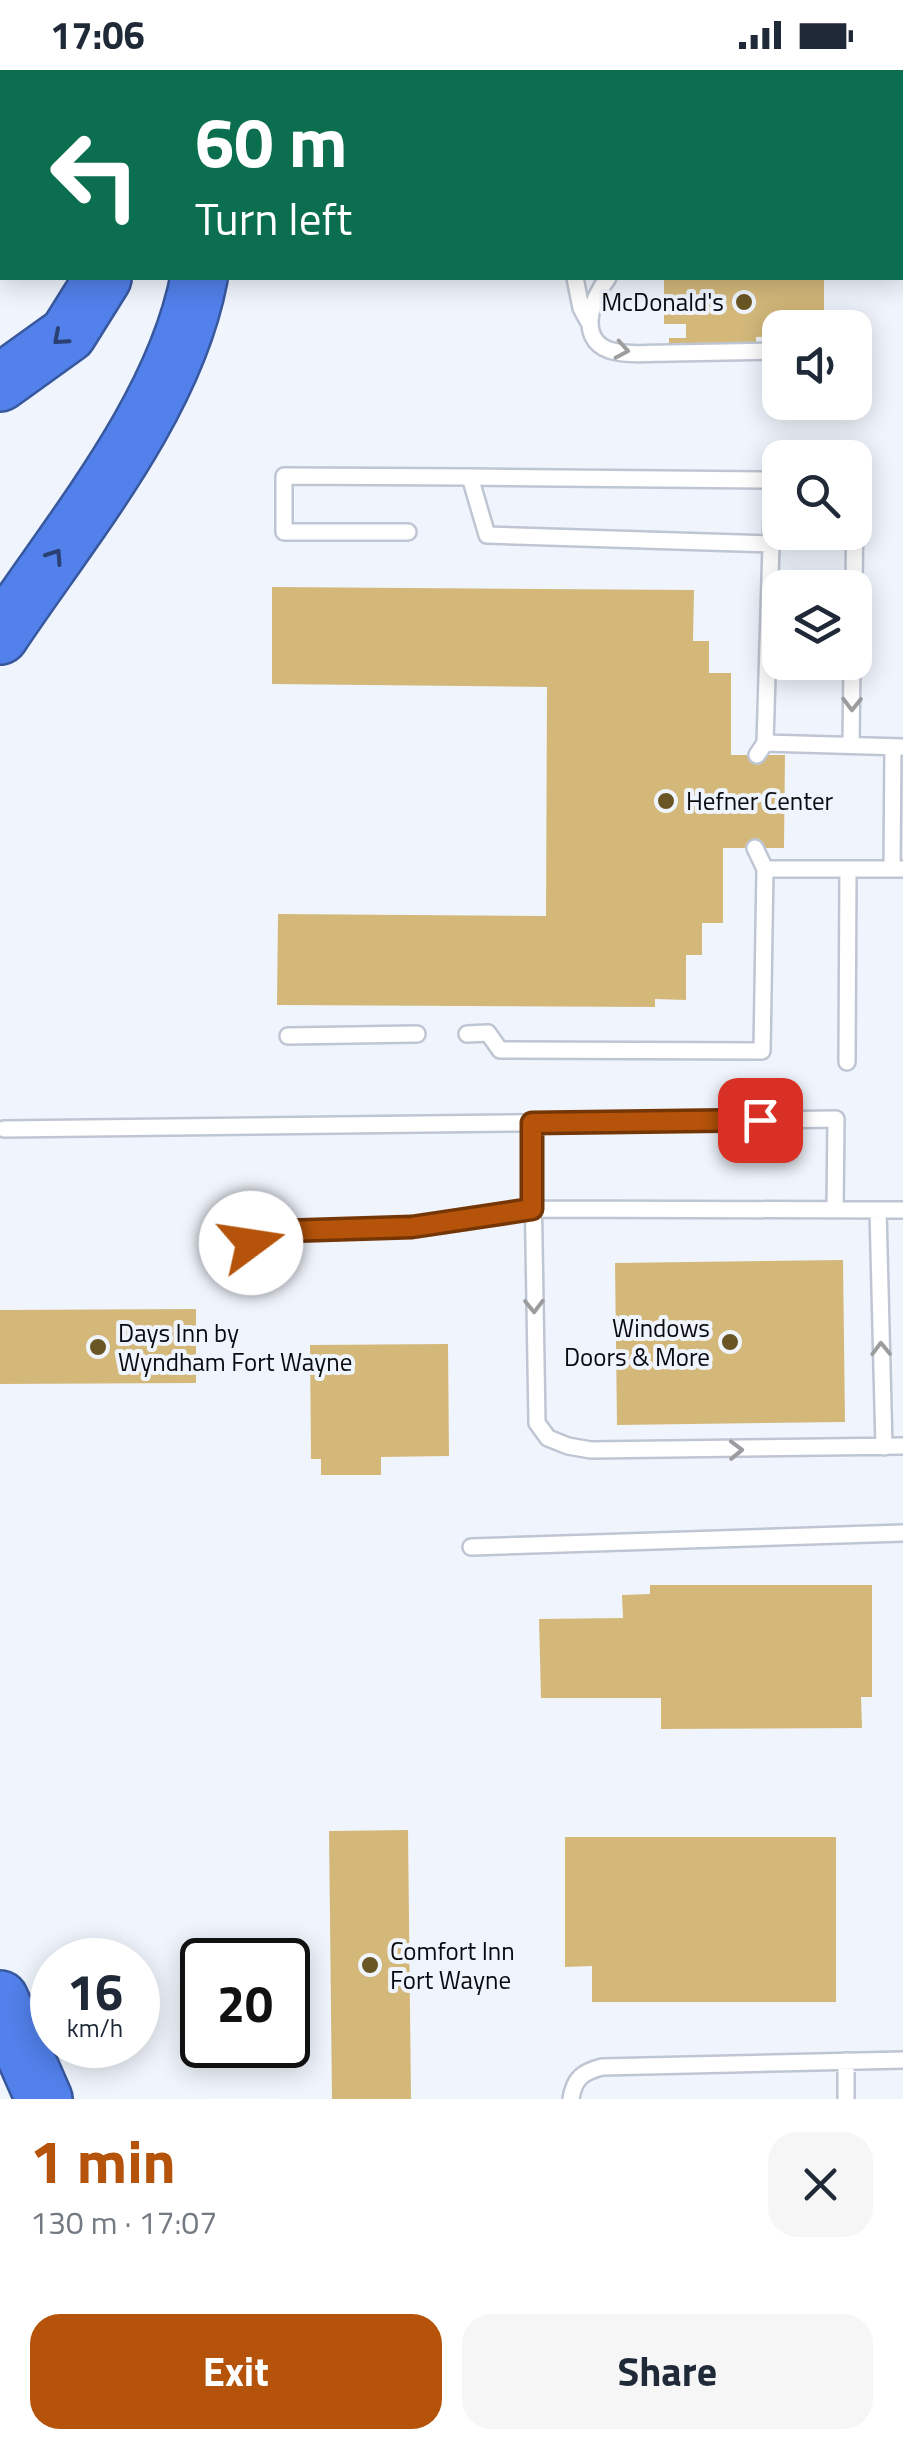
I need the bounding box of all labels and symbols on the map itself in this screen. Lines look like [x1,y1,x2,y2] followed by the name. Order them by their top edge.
[601,283,724,321] place label: McDonald's
[733,291,755,313] marker: McDonald's
[53,326,71,344] one-way arrow
[614,339,630,360] one-way arrow
[43,548,61,567] one-way arrow
[841,696,862,712] one-way arrow
[686,782,834,820] place label: Hefner Center
[655,790,677,812] marker: Hefner Center
[718,1078,803,1163] pin
[199,1191,303,1295] position arrow
[524,1299,545,1315] one-way arrow
[564,1309,710,1376] place label: Windows Doors & More
[118,1314,352,1381] place label: Days Inn by Wyndham Fort Wayne
[719,1331,741,1353] marker: Windows Doors & More
[87,1336,109,1358] marker: Days Inn by Wyndham Fort Wayne
[871,1341,892,1357] one-way arrow
[728,1439,744,1460] one-way arrow
[390,1932,515,1999] place label: Comfort Inn Fort Wayne
[180,1938,310,2068] speed limit sign: 20
[359,1954,381,1976] marker: Comfort Inn Fort Wayne

